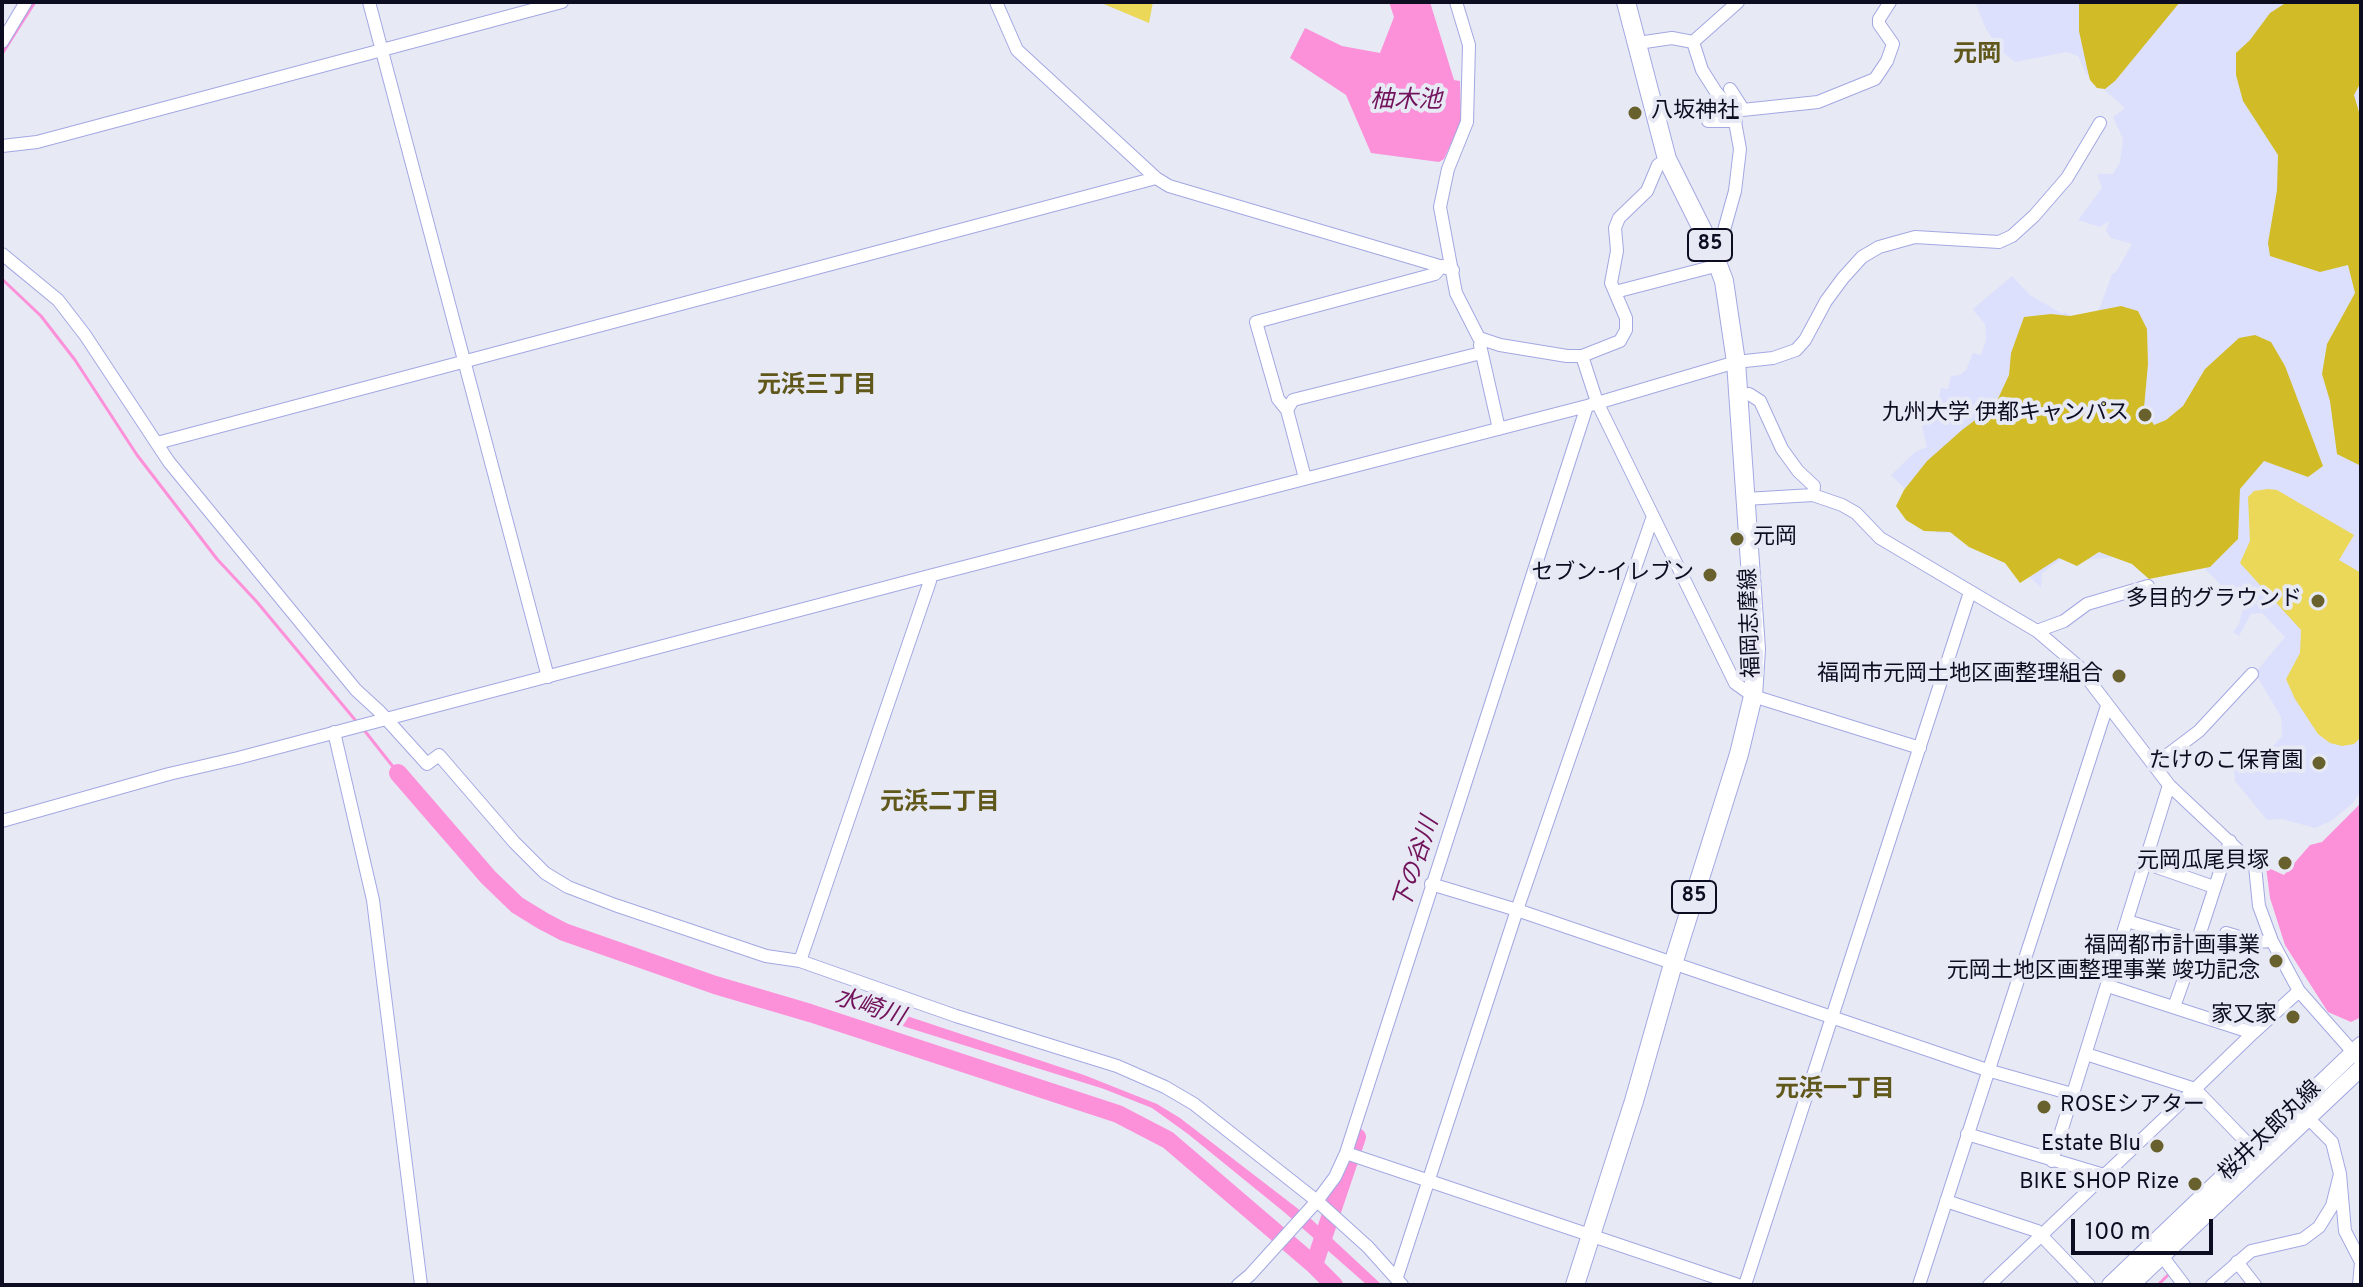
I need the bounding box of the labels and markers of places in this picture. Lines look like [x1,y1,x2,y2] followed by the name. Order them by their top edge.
[1651,100,1739,126] place label: 八坂神社
[1626,104,1644,122] marker: 八坂神社
[1882,402,2129,428] place label: 九州大学 伊都キャンパス
[2136,406,2154,424] marker: 九州大学 伊都キャンパス
[1753,526,1797,552] place label: 元岡
[1728,530,1746,548] marker: 元岡
[1531,562,1694,588] place label: セブン-イレブン
[1701,566,1719,584] marker: セブン-イレブン
[2126,588,2302,614] place label: 多目的グラウンド
[2309,592,2327,610] marker: 多目的グラウンド
[1817,663,2103,689] place label: 福岡市元岡土地区画整理組合
[2110,667,2128,685] marker: 福岡市元岡土地区画整理組合
[2149,750,2303,776] place label: たけのこ保育園
[2310,754,2328,772] marker: たけのこ保育園
[2137,850,2269,876] place label: 元岡瓜尾貝塚
[2276,854,2294,872] marker: 元岡瓜尾貝塚
[1947,935,2260,986] place label: 福岡都市計画事業 元岡土地区画整理事業 竣功記念
[2267,952,2285,970] marker: 福岡都市計画事業 元岡土地区画整理事業 竣功記念
[2211,1004,2277,1030] place label: 家又家
[2284,1008,2302,1026] marker: 家又家
[2060,1094,2205,1120] place label: ROSEシアター
[2035,1098,2053,1116] marker: ROSEシアター
[2041,1133,2141,1159] place label: Estate Blu
[2148,1137,2166,1155] marker: Estate Blu
[2019,1171,2179,1197] place label: BIKE SHOP Rize
[2186,1175,2204,1193] marker: BIKE SHOP Rize

